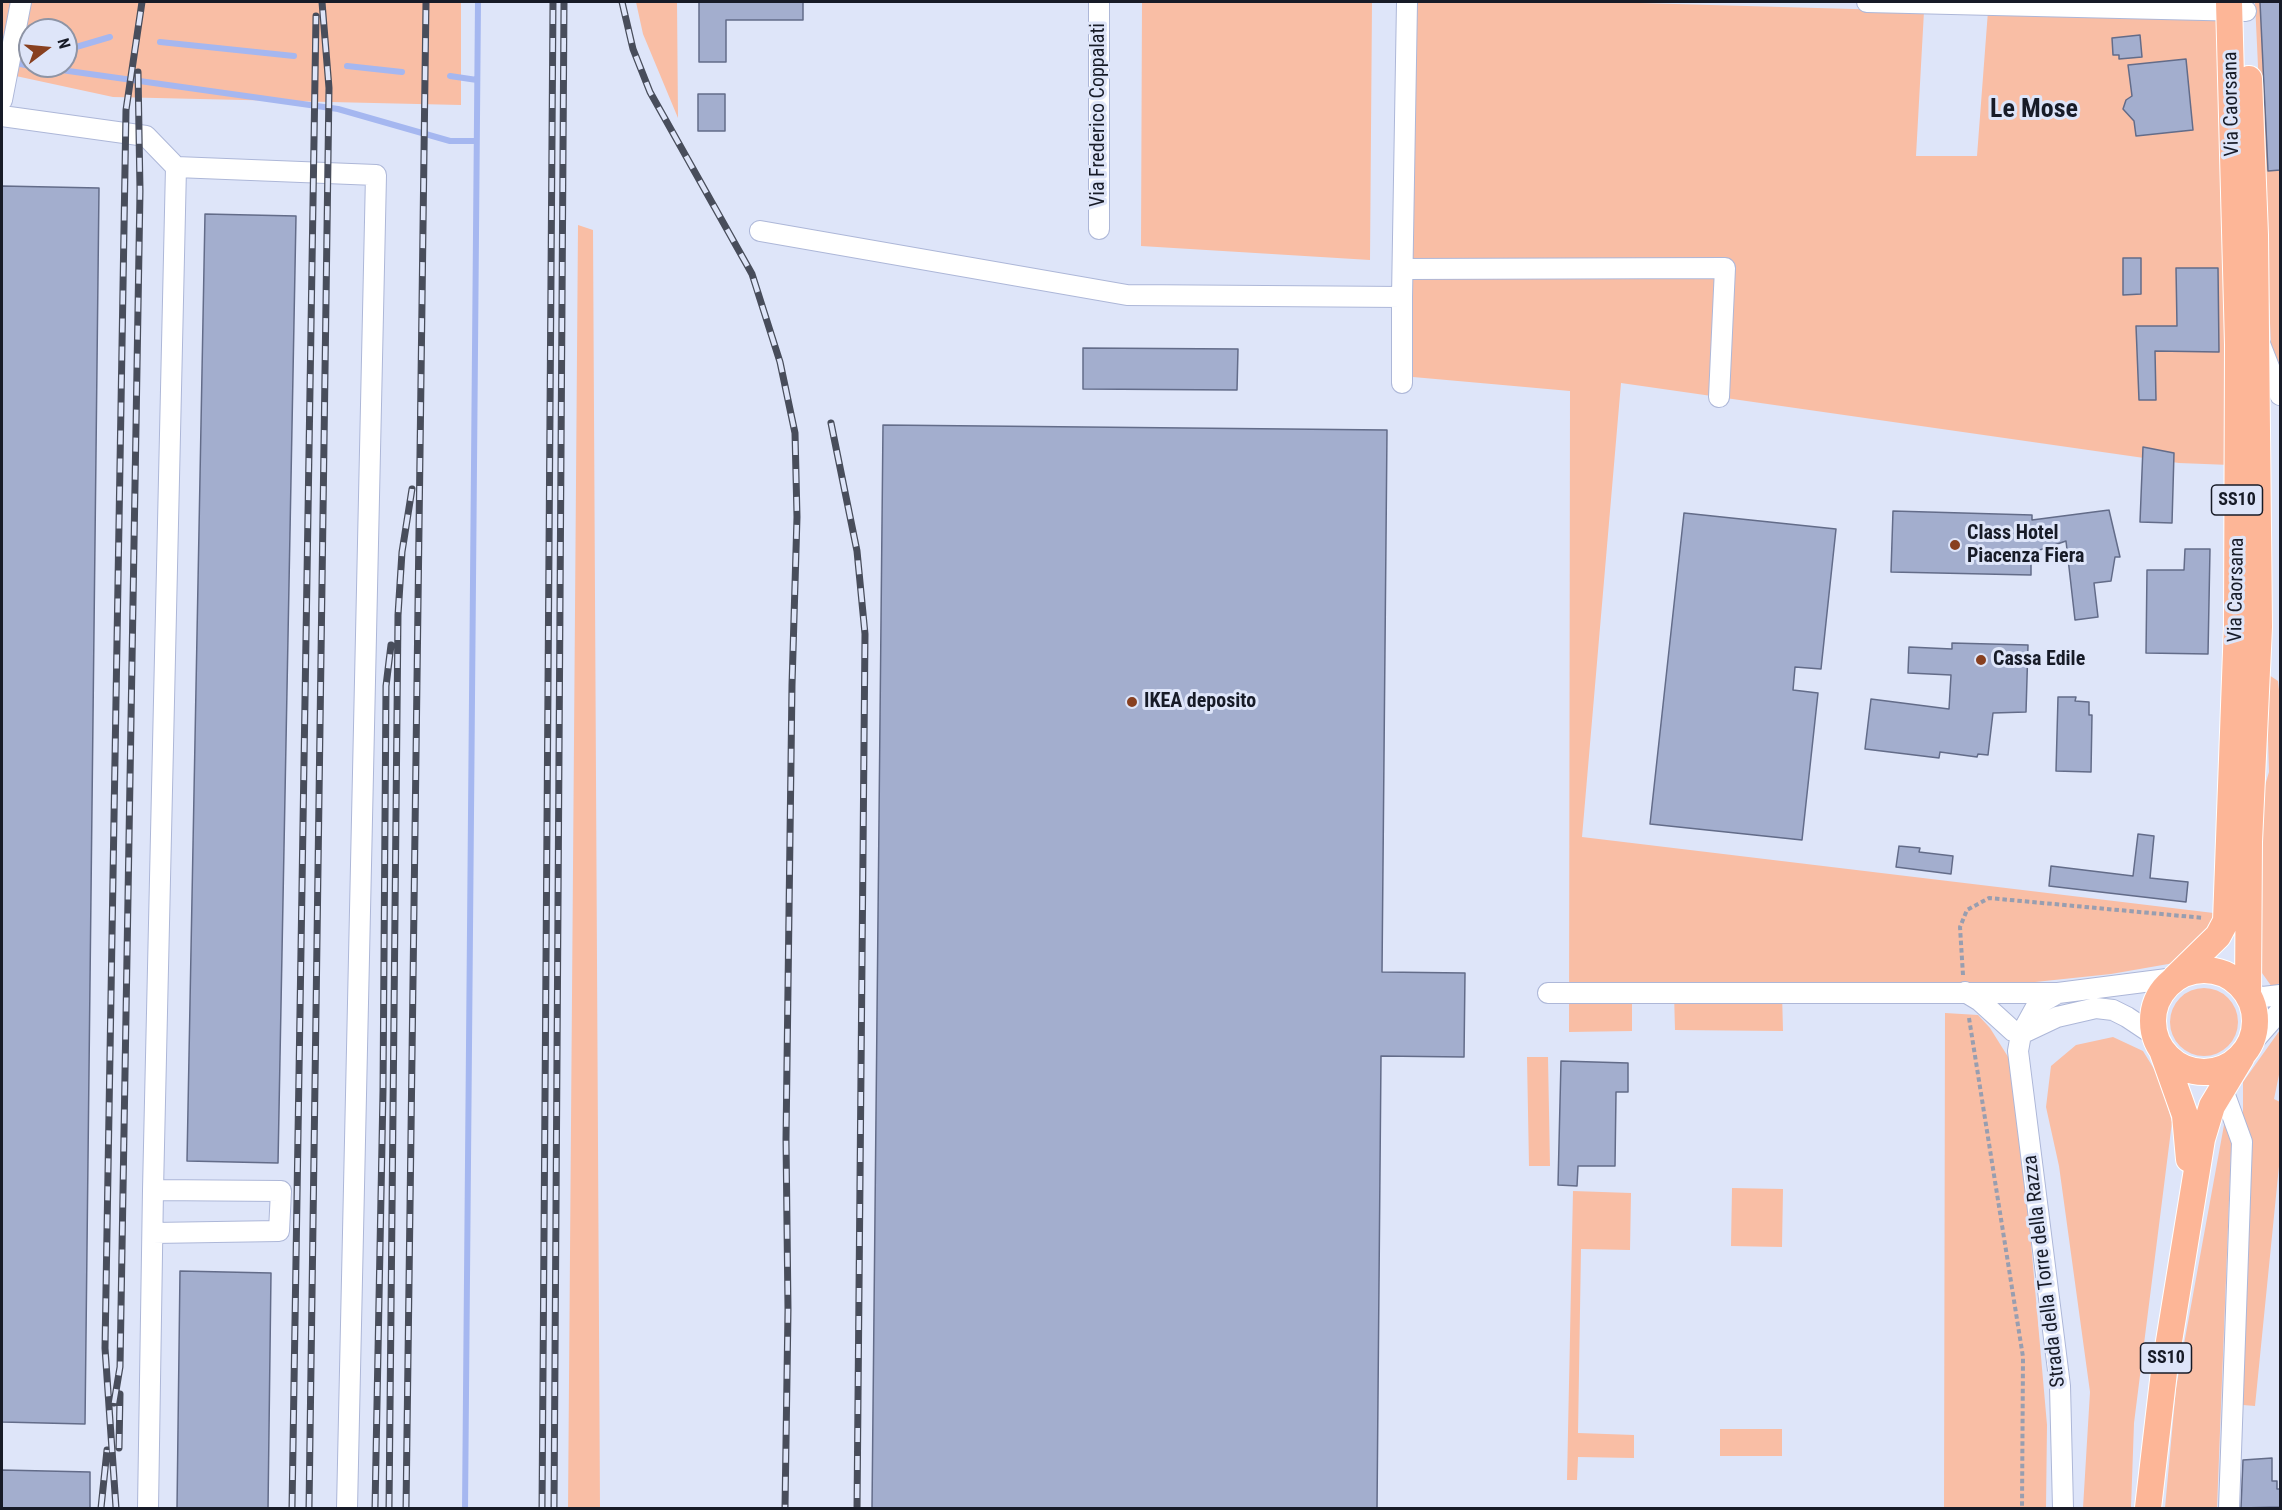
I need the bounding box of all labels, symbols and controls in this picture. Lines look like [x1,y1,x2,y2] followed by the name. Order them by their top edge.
[18,18,78,78] north arrow
[1087,23,1111,207] street label: Via Frederico Coppalati
[53,36,74,51] text: N
[2219,51,2245,157] street label: Via Caorsana
[1990,94,2078,126] district label: Le Mose
[2212,485,2262,515] road number: SS10
[1967,522,2084,569] place label: Class Hotel Piacenza Fiera
[2224,537,2250,643] street label: Via Caorsana
[1948,538,1962,552] marker: Class Hotel Piacenza Fiera
[1993,648,2085,672] place label: Cassa Edile
[1974,653,1988,667] marker: Cassa Edile
[1144,690,1256,714] place label: IKEA deposito
[1125,695,1139,709] marker: IKEA deposito
[2019,1154,2071,1388] street label: Strada della Torre della Razza
[2140,1343,2192,1373] road number: SS10

